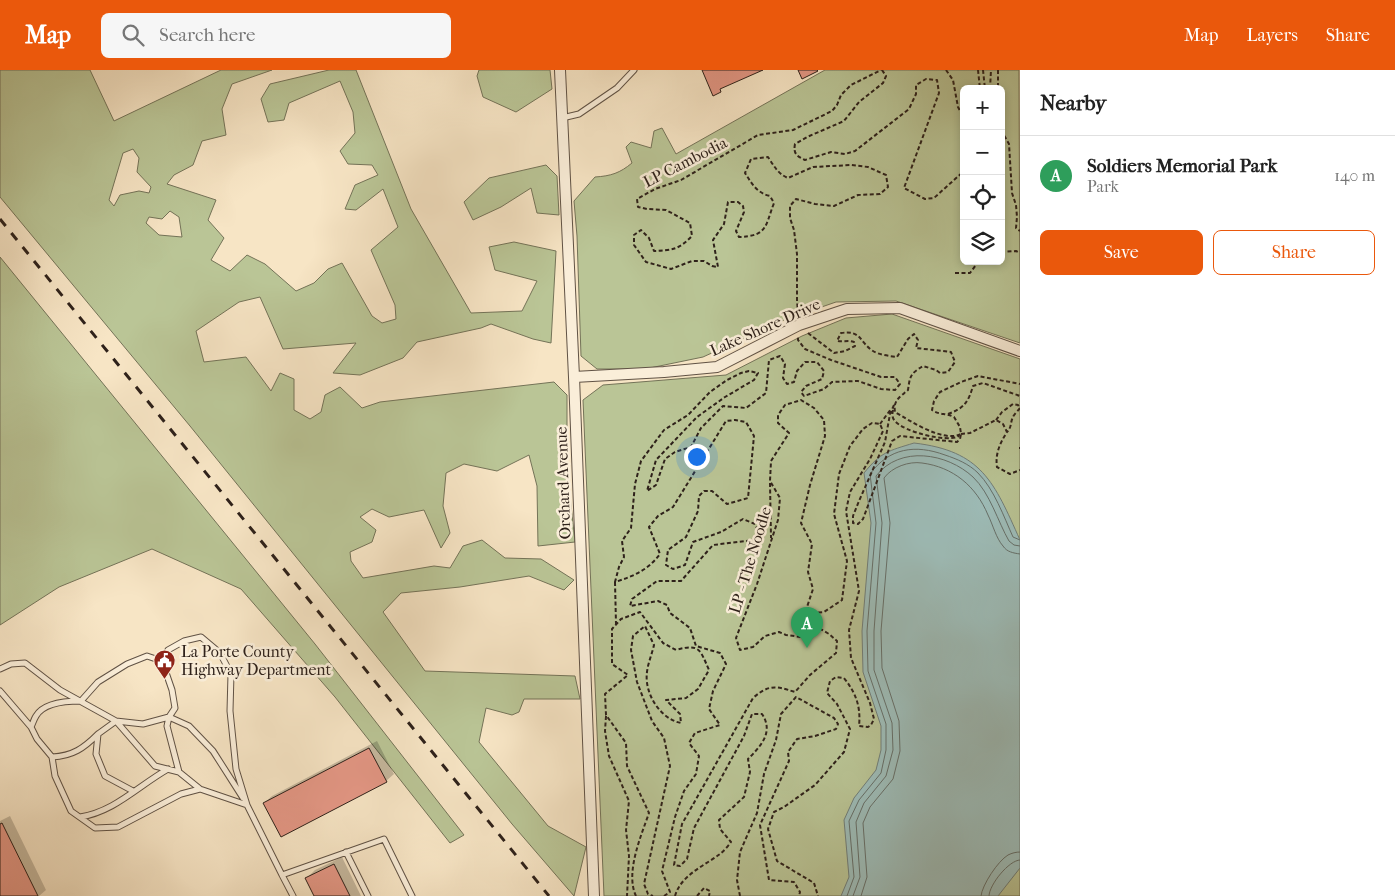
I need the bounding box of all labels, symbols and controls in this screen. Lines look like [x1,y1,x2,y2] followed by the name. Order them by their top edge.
[101,13,451,58] search box
[25,21,71,49] text: Map
[119,21,147,49] icon: search
[159,24,255,46] text: Search here
[1184,25,1218,46] text: Map
[1246,25,1298,46] text: Layers
[1326,25,1370,46] text: Share
[960,85,1005,265] map controls
[960,85,1005,130] button: +
[1040,91,1106,115] text: Nearby
[960,130,1005,175] button: −
[640,133,731,191] street label: LP Cambodia
[1087,155,1277,177] text: Soldiers Memorial Park
[1051,166,1061,185] text: A
[1334,166,1375,185] text: 140 m
[960,175,1005,220] button: locate
[1087,177,1119,196] text: Park
[960,220,1005,265] button: layers
[1040,230,1203,275] button: Save
[1213,230,1375,275] button: Share
[707,294,823,360] street label: Lake Shore Drive
[552,426,574,540] street label: Orchard Avenue
[684,444,710,470] your location
[725,504,775,616] street label: LP - The Noodle
[791,607,823,648] pin: A
[181,642,331,679] place label: La Porte County Highway Department
[153,648,177,679] public building icon: La Porte County Highway Department

